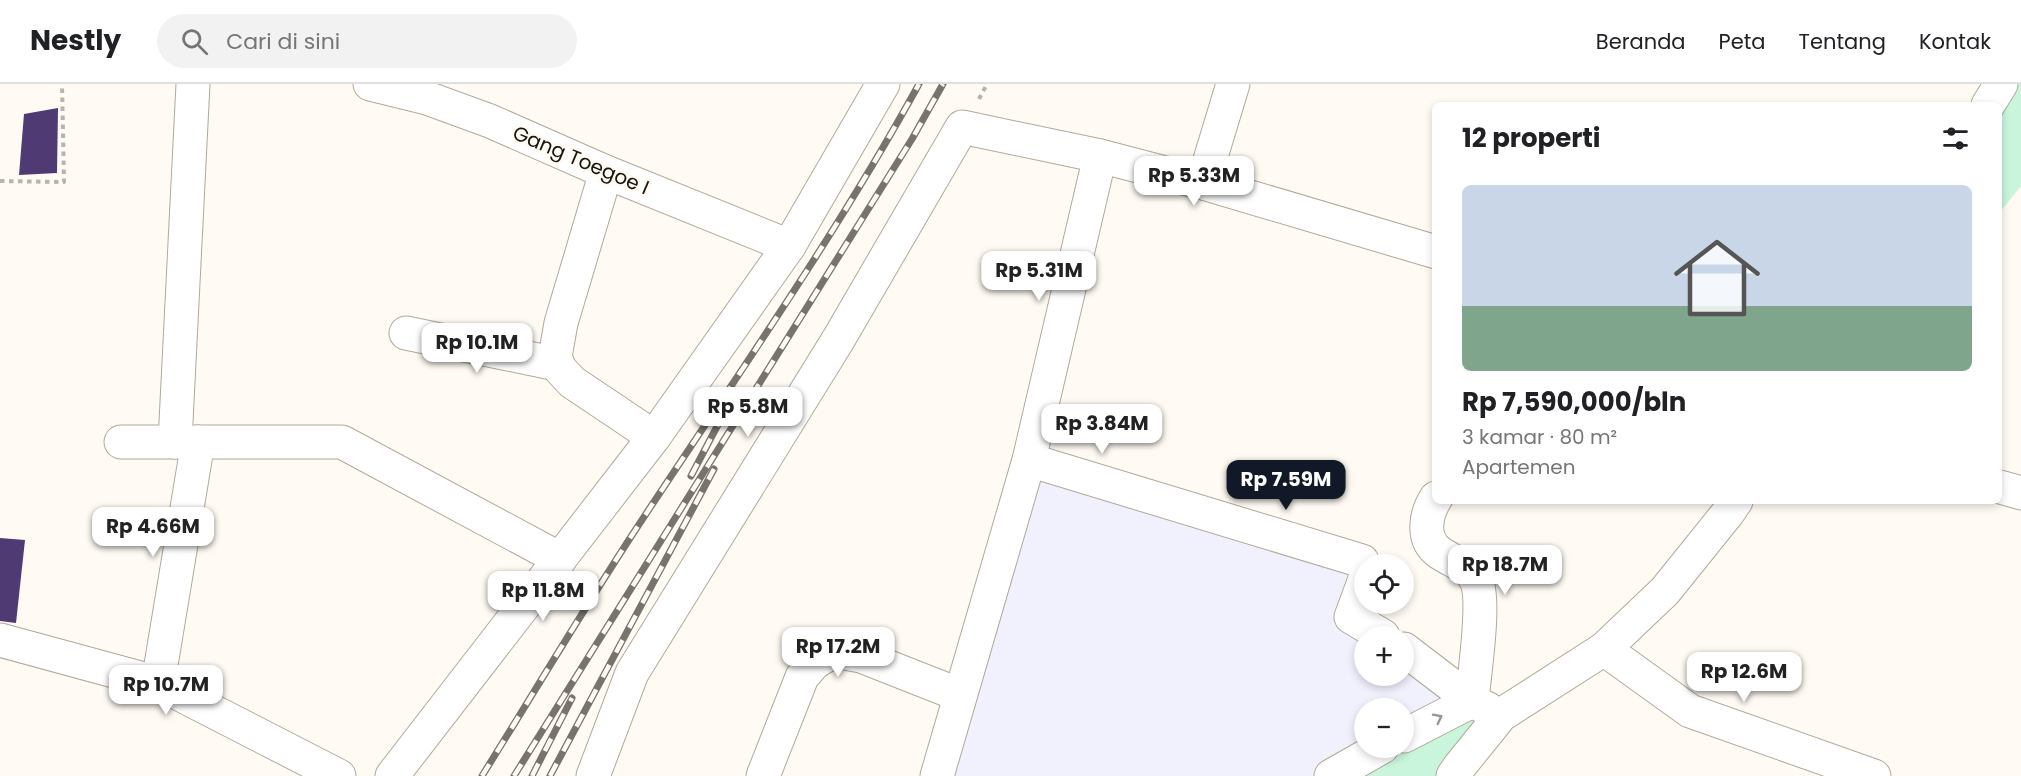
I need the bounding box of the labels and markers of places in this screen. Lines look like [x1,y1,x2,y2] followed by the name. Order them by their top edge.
[1132,156,1256,207] pin: Rp 5.33M
[977,251,1101,302] pin: Rp 5.31M
[415,323,539,374] pin: Rp 10.1M
[693,387,803,438] pin: Rp 5.8M
[1040,404,1164,455] pin: Rp 3.84M
[1224,460,1348,511] pin: Rp 7.59M
[91,507,215,558] pin: Rp 4.66M
[1443,545,1567,596] pin: Rp 18.7M
[481,571,605,622] pin: Rp 11.8M
[776,627,900,678] pin: Rp 17.2M
[1682,652,1806,703] pin: Rp 12.6M
[104,665,228,716] pin: Rp 10.7M

